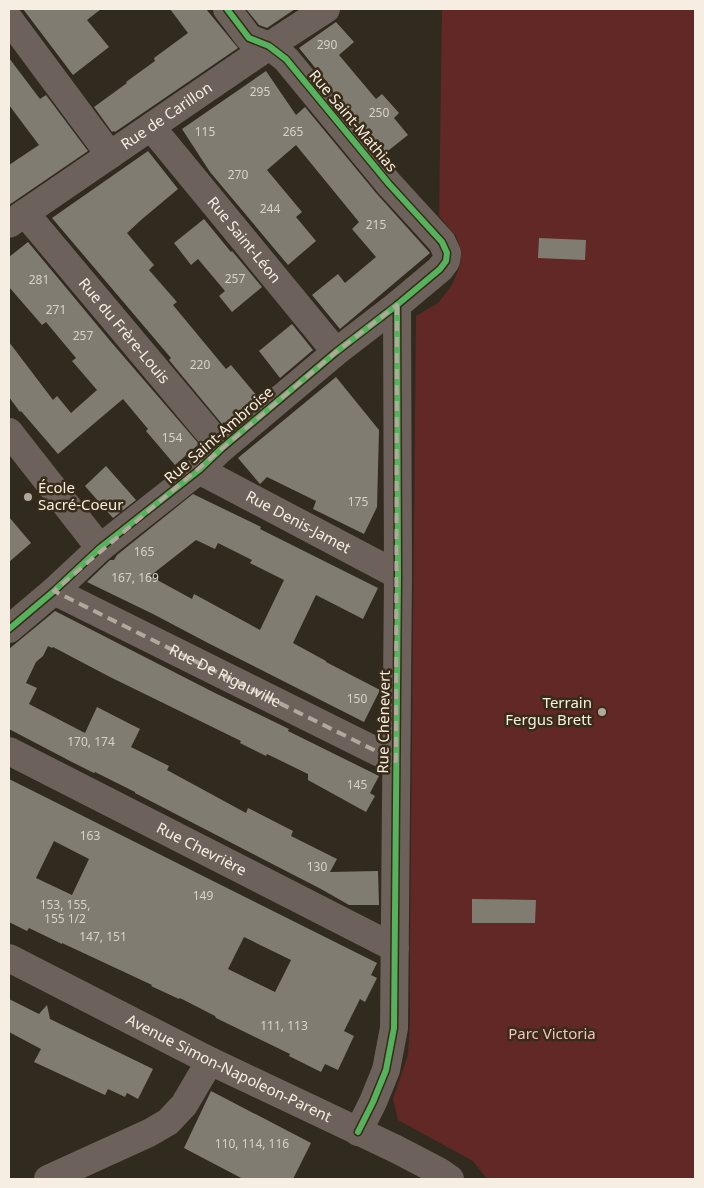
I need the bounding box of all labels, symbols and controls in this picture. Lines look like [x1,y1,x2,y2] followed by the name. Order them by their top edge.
[317,36,337,53] house number: 290
[305,65,402,175] street label: Rue Saint-Mathias
[116,77,216,154] street label: Rue de Carillon
[250,83,270,100] house number: 295
[369,104,389,121] house number: 250
[195,123,215,140] house number: 115
[283,123,303,140] house number: 265
[228,166,248,183] house number: 270
[204,192,286,287] street label: Rue Saint-Léon
[260,200,280,217] house number: 244
[366,216,386,233] house number: 215
[225,270,245,287] house number: 257
[29,271,49,288] house number: 281
[75,273,175,387] street label: Rue du Frère-Louis
[46,301,66,318] house number: 271
[73,327,93,344] house number: 257
[190,356,210,373] house number: 220
[160,381,277,487] street label: Rue Saint-Ambroise
[162,429,182,446] house number: 154
[38,477,124,514] place label: École Sacré-Coeur
[243,485,355,558] street label: Rue Denis-Jamet
[22,491,34,503] marker: École Sacré-Coeur
[348,493,368,510] house number: 175
[134,543,154,560] house number: 165
[111,569,159,586] house number: 167, 169
[166,639,285,711] street label: Rue De Rigauville
[372,670,394,774] street label: Rue Chênevert
[347,690,367,707] house number: 150
[505,692,593,729] place label: Terrain Fergus Brett
[596,706,608,718] marker: Terrain Fergus Brett
[67,733,115,750] house number: 170, 174
[347,776,367,793] house number: 145
[153,817,250,880] street label: Rue Chevrière
[80,827,100,844] house number: 163
[307,858,327,875] house number: 130
[193,887,213,904] house number: 149
[40,896,90,927] house number: 153, 155, 155 1/2
[79,928,127,945] house number: 147, 151
[123,1009,336,1126] street label: Avenue Simon-Napoleon-Parent
[260,1017,308,1034] house number: 111, 113
[508,1023,596,1043] park label: Parc Victoria
[215,1135,289,1152] house number: 110, 114, 116

